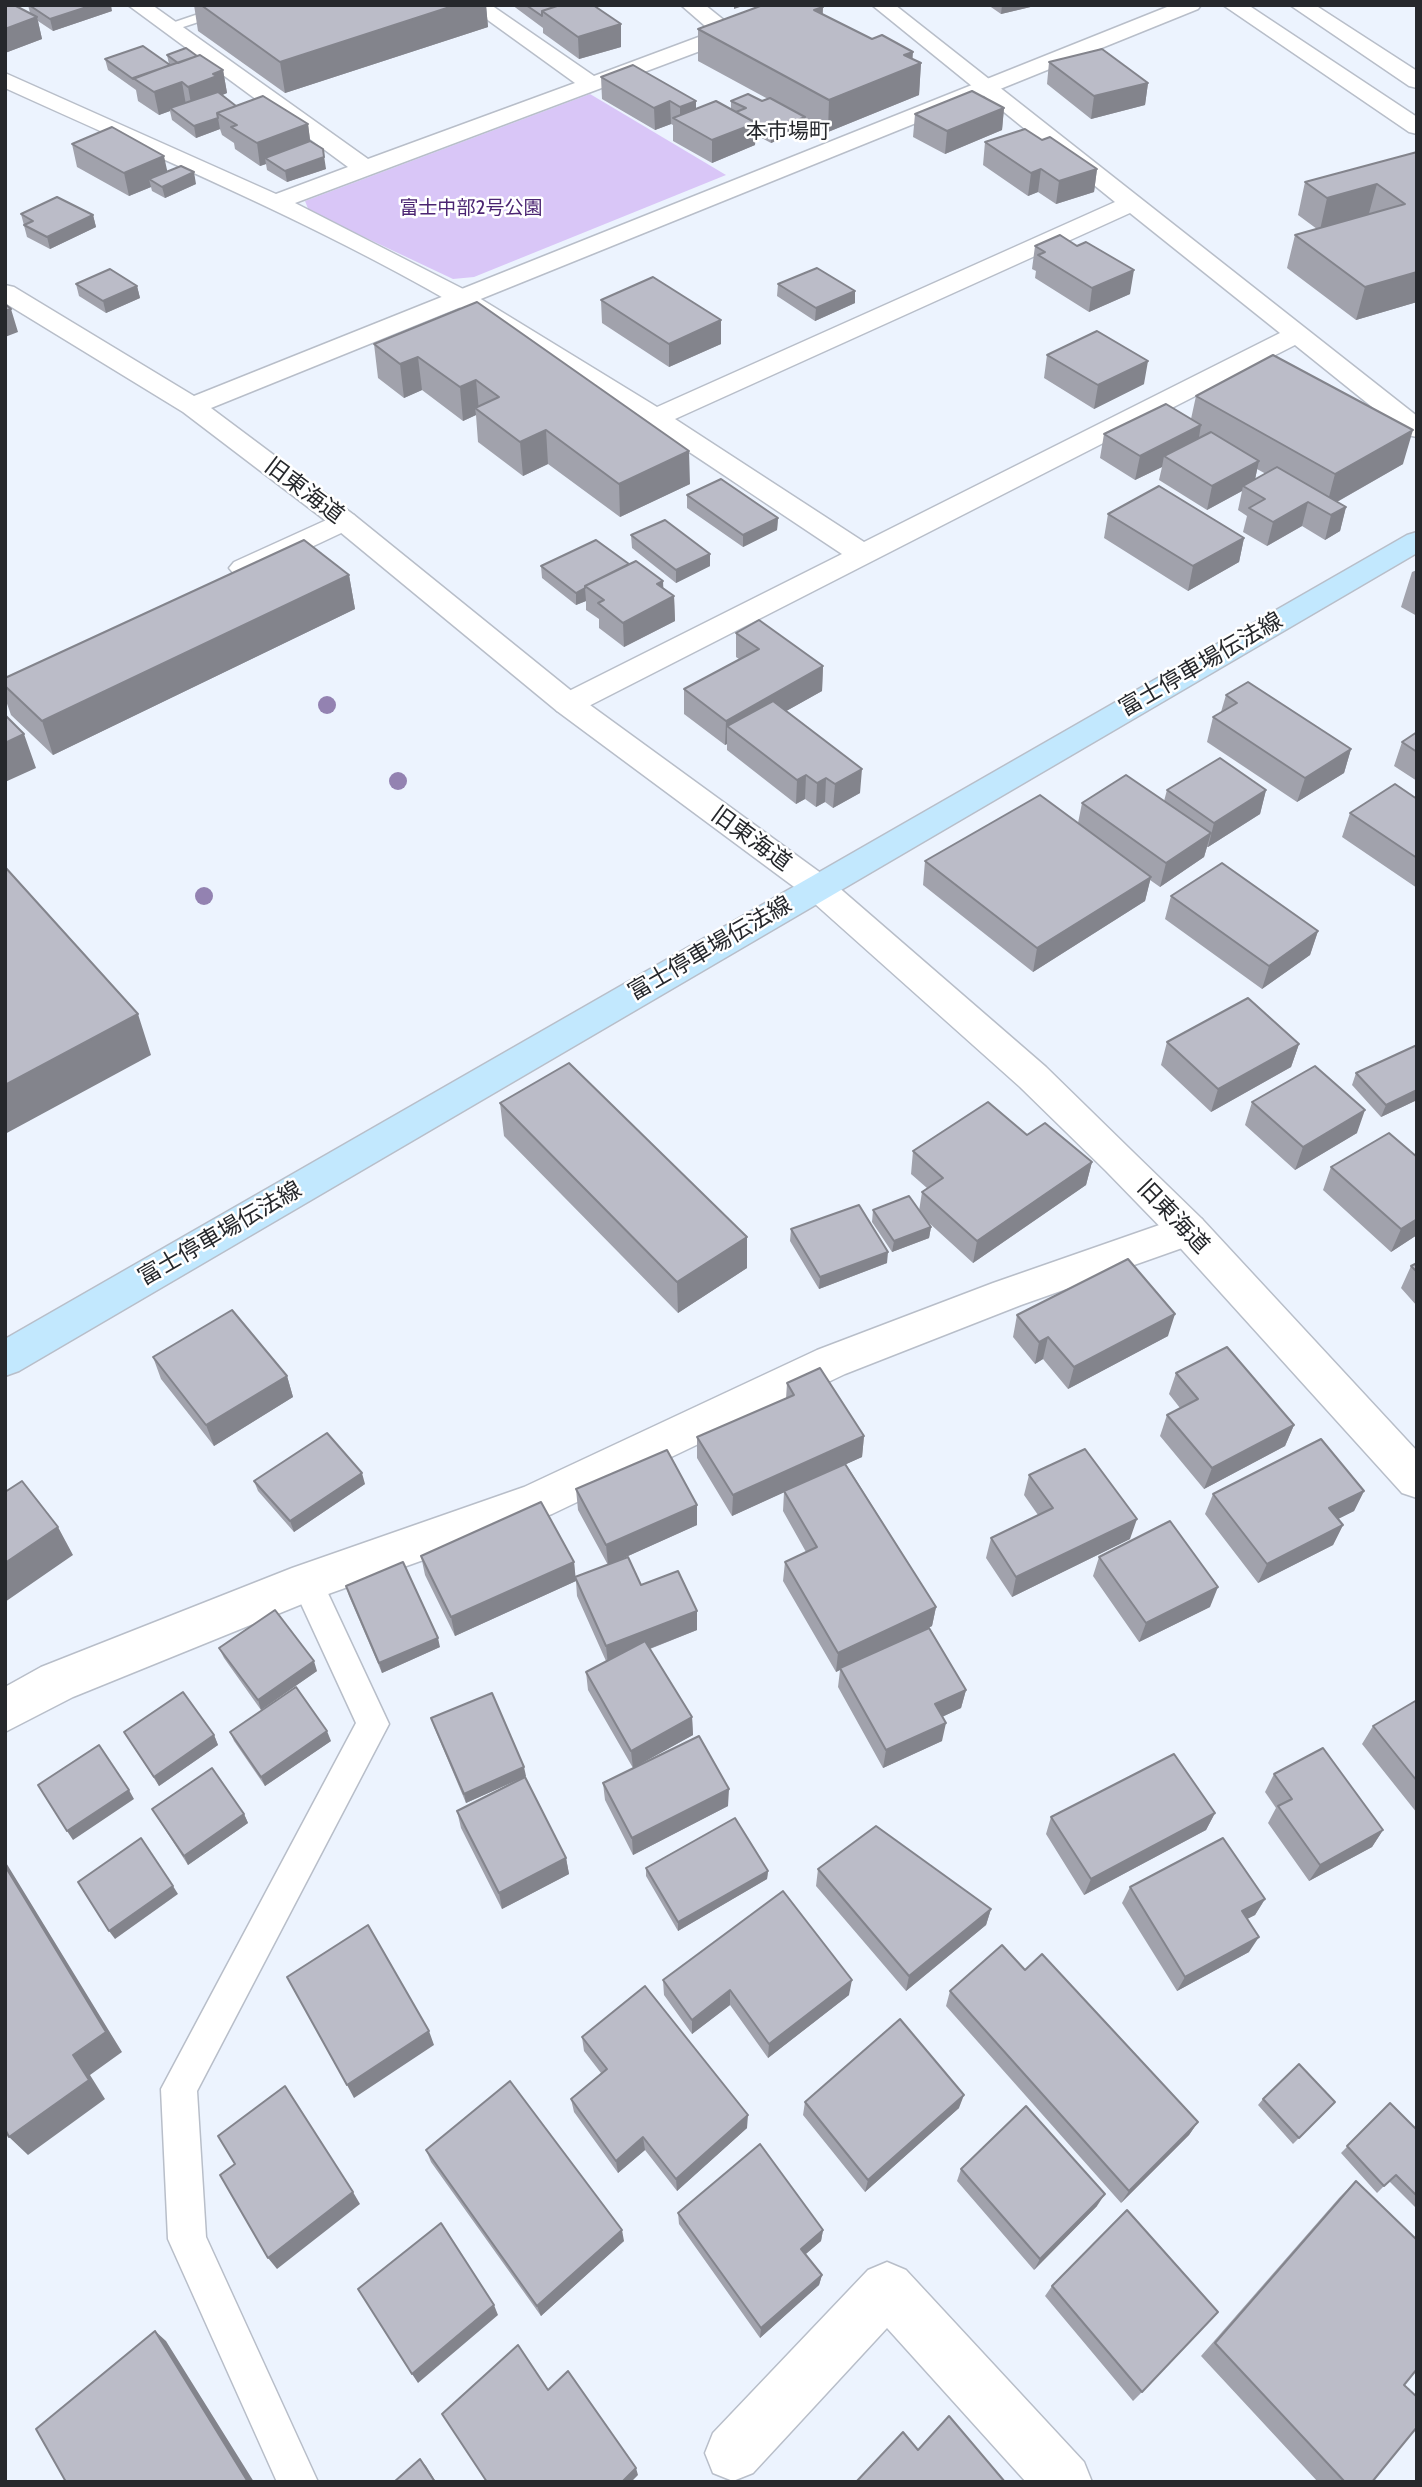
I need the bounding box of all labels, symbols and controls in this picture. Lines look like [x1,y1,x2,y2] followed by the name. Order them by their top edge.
[746,119,830,145] district label: 本市場町
[400,197,542,219] park label: 富士中部2号公園
[259,452,349,530] street label: 旧東海道
[1114,607,1288,723] street label: 富士停車場伝法線
[706,801,796,877] street label: 旧東海道
[623,891,797,1007] street label: 富士停車場伝法線
[1131,1174,1215,1260] street label: 旧東海道
[133,1176,307,1292] street label: 富士停車場伝法線

